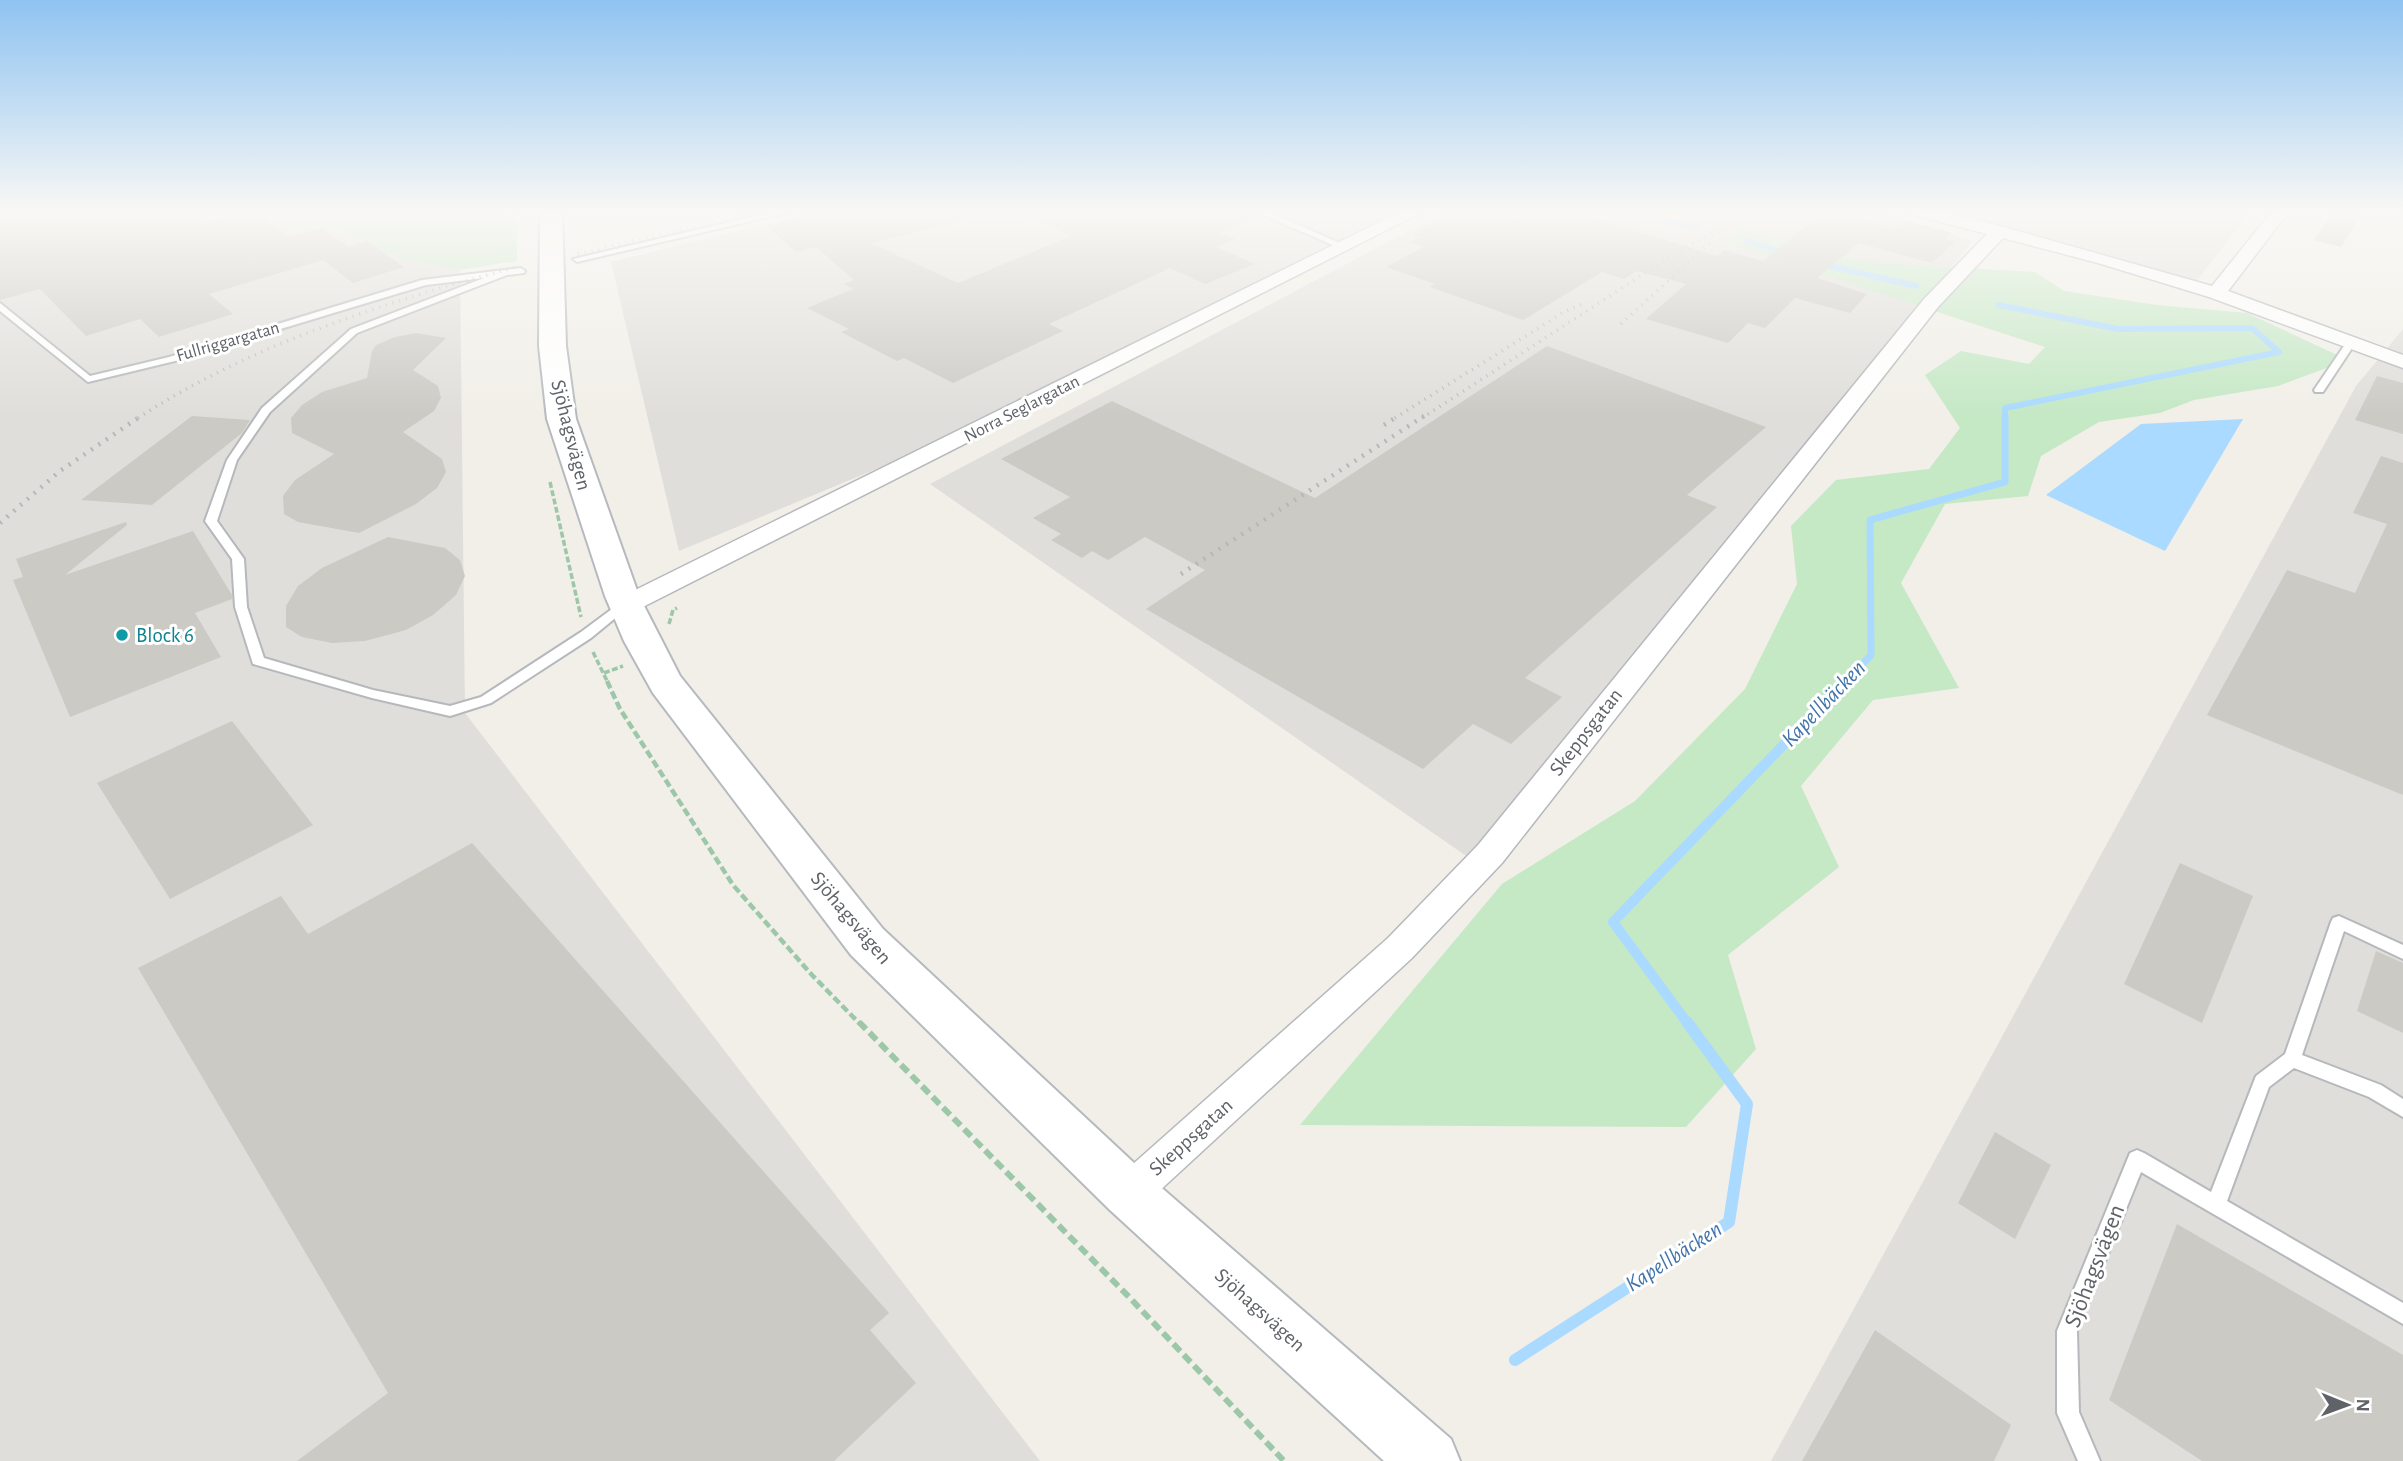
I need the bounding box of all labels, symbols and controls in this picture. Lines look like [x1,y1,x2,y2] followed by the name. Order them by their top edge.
[174,319,282,365] street label: Fullriggargatan
[961,372,1083,446] street label: Norra Seglargatan
[547,378,595,492] street label: Sjöhagsvägen
[136,625,194,646] place label: Block 6
[114,627,130,643] marker: Block 6
[1778,657,1870,751] water label: Kapellbäcken
[1546,684,1626,780] street label: Skeppsgatan
[807,868,895,968] street label: Sjöhagsvägen
[1145,1094,1237,1180] street label: Skeppsgatan
[2061,1201,2129,1331] street label: Sjöhagsvägen
[1622,1218,1726,1296] water label: Kapellbäcken
[1211,1264,1309,1356] street label: Sjöhagsvägen
[2312,1370,2382,1440] north arrow
[2353,1398,2372,1412] text: N

